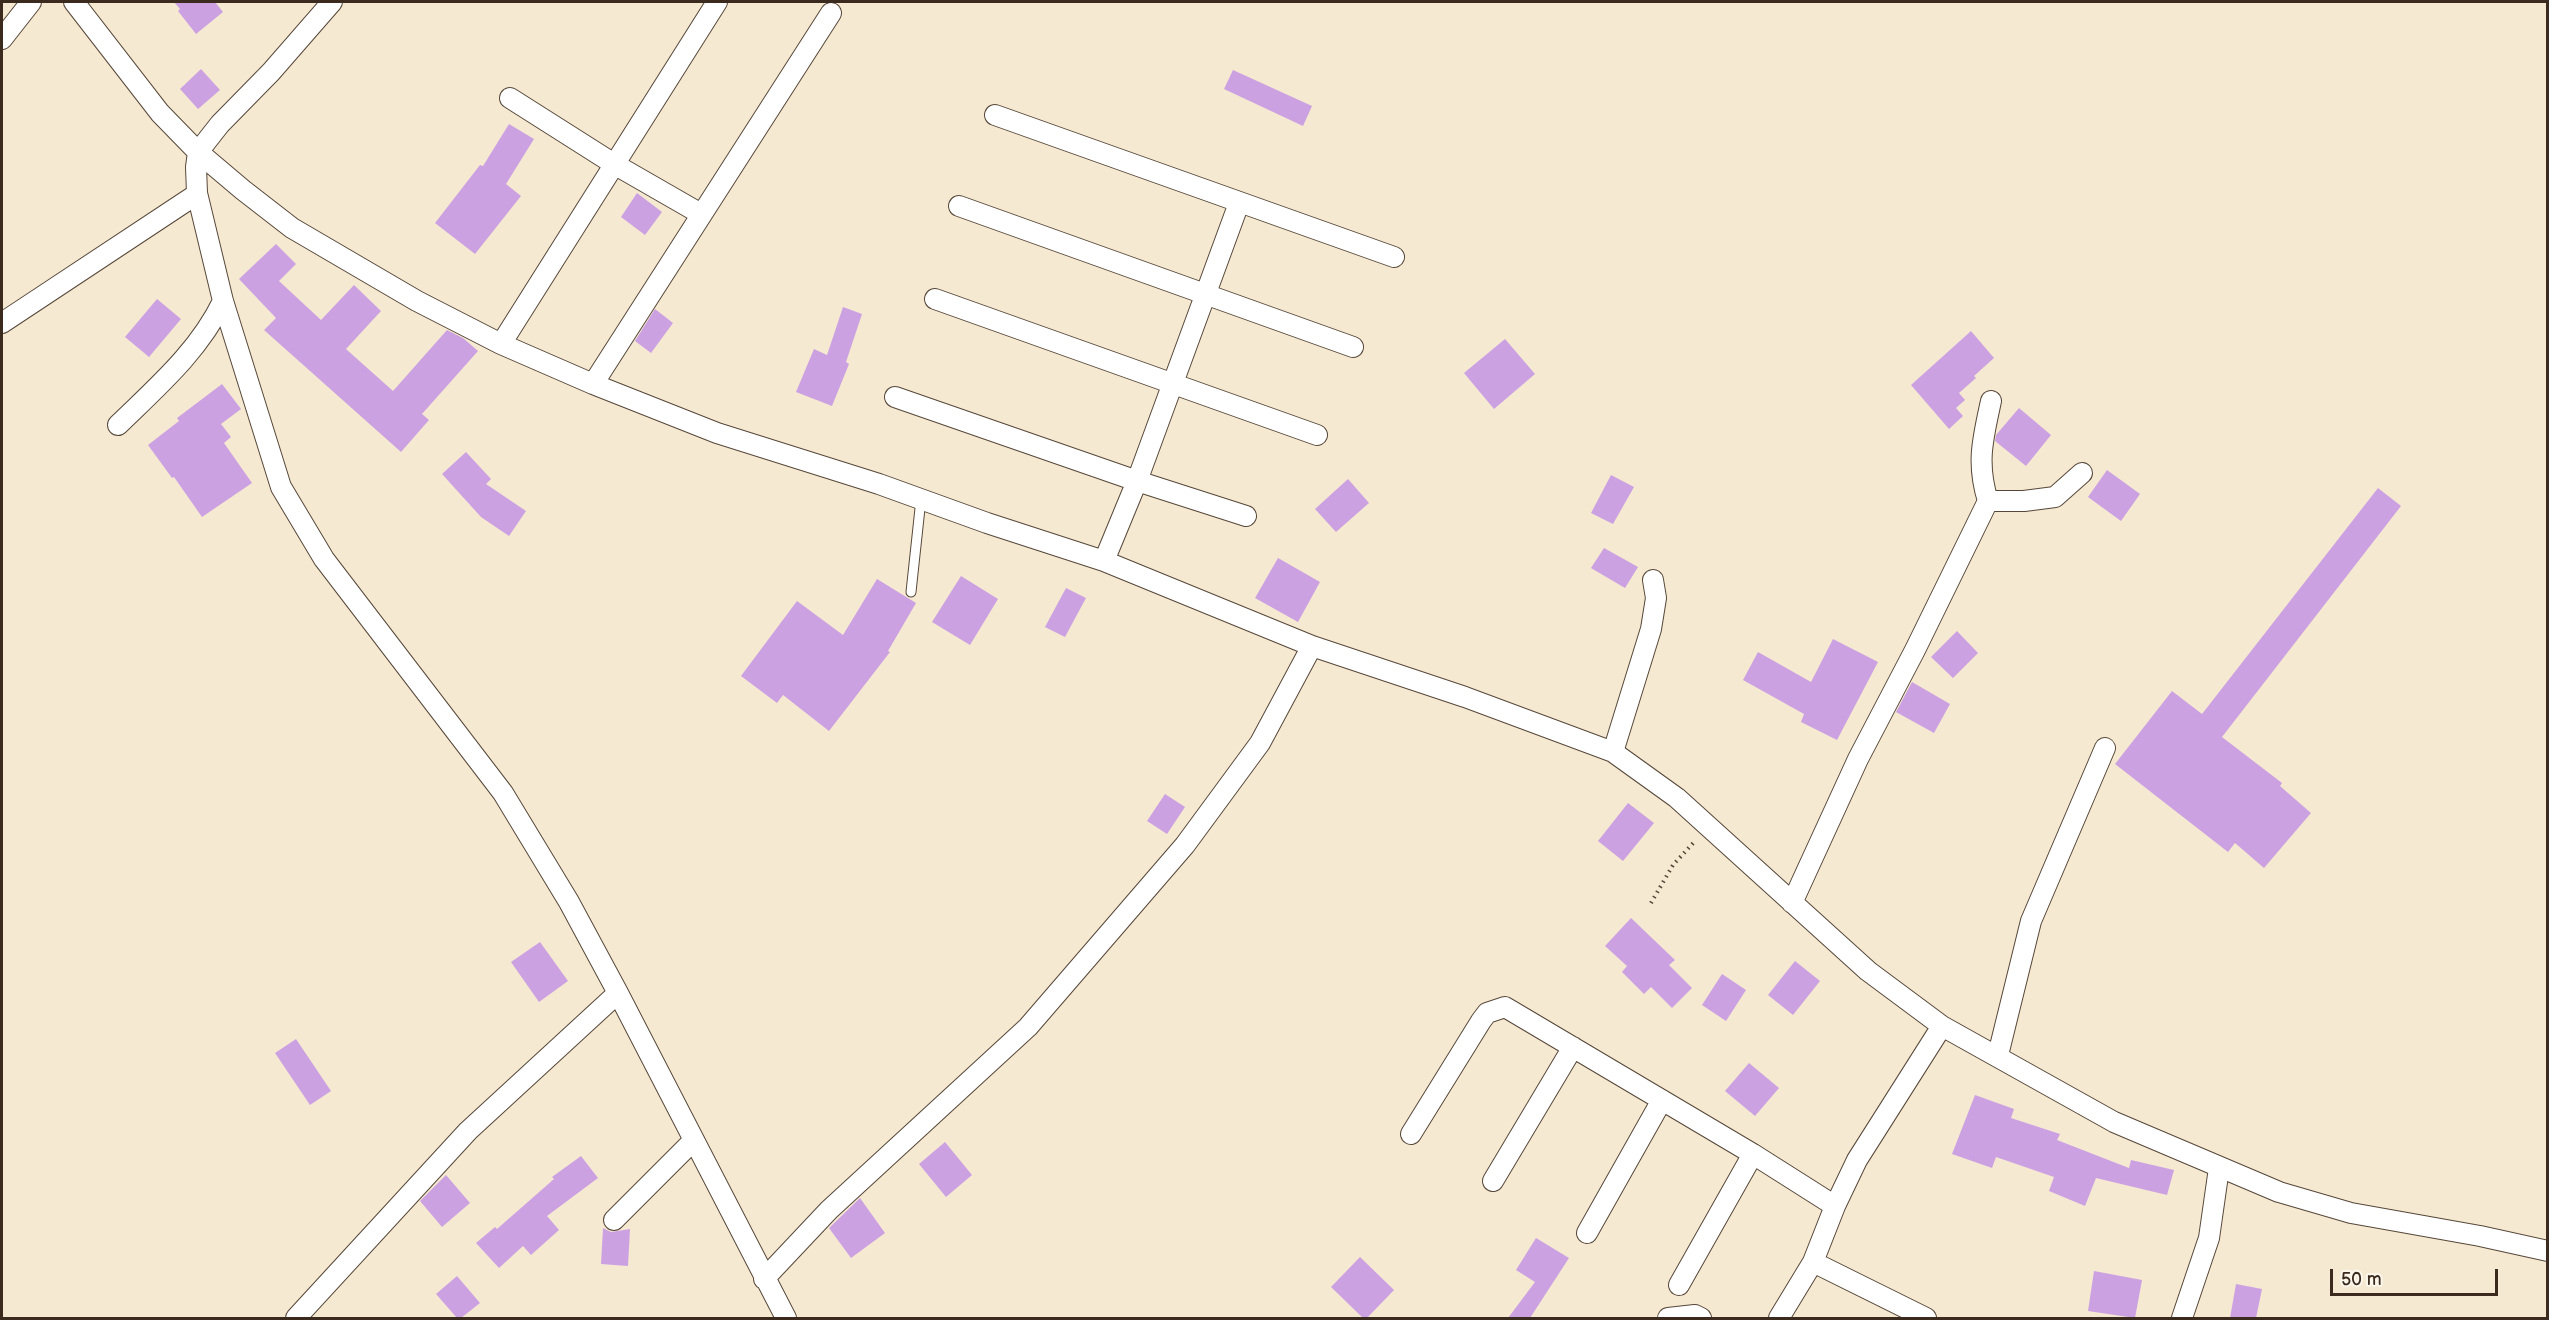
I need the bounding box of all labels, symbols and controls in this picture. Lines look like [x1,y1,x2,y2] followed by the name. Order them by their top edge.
[2333,1257,2501,1295] scale bar
[2341,1269,2382,1290] text: 50 m

